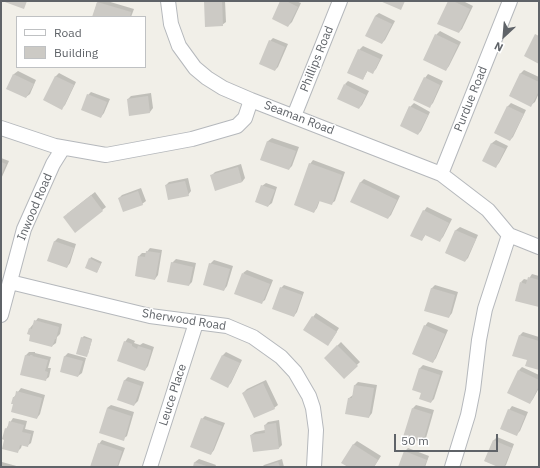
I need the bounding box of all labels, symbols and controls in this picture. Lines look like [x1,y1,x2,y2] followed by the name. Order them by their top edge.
[16,16,146,68] legend
[484,16,524,56] north arrow
[297,24,337,94] street label: Phillips Road
[54,25,82,40] text: Road
[492,39,505,55] text: N
[54,45,98,60] text: Building
[451,64,491,134] street label: Purdue Road
[262,98,336,138] street label: Seaman Road
[14,171,56,243] street label: Inwood Road
[141,306,227,334] street label: Sherwood Road
[156,362,190,428] street label: Leuce Place
[396,426,500,452] scale bar
[401,433,429,448] text: 50 m

